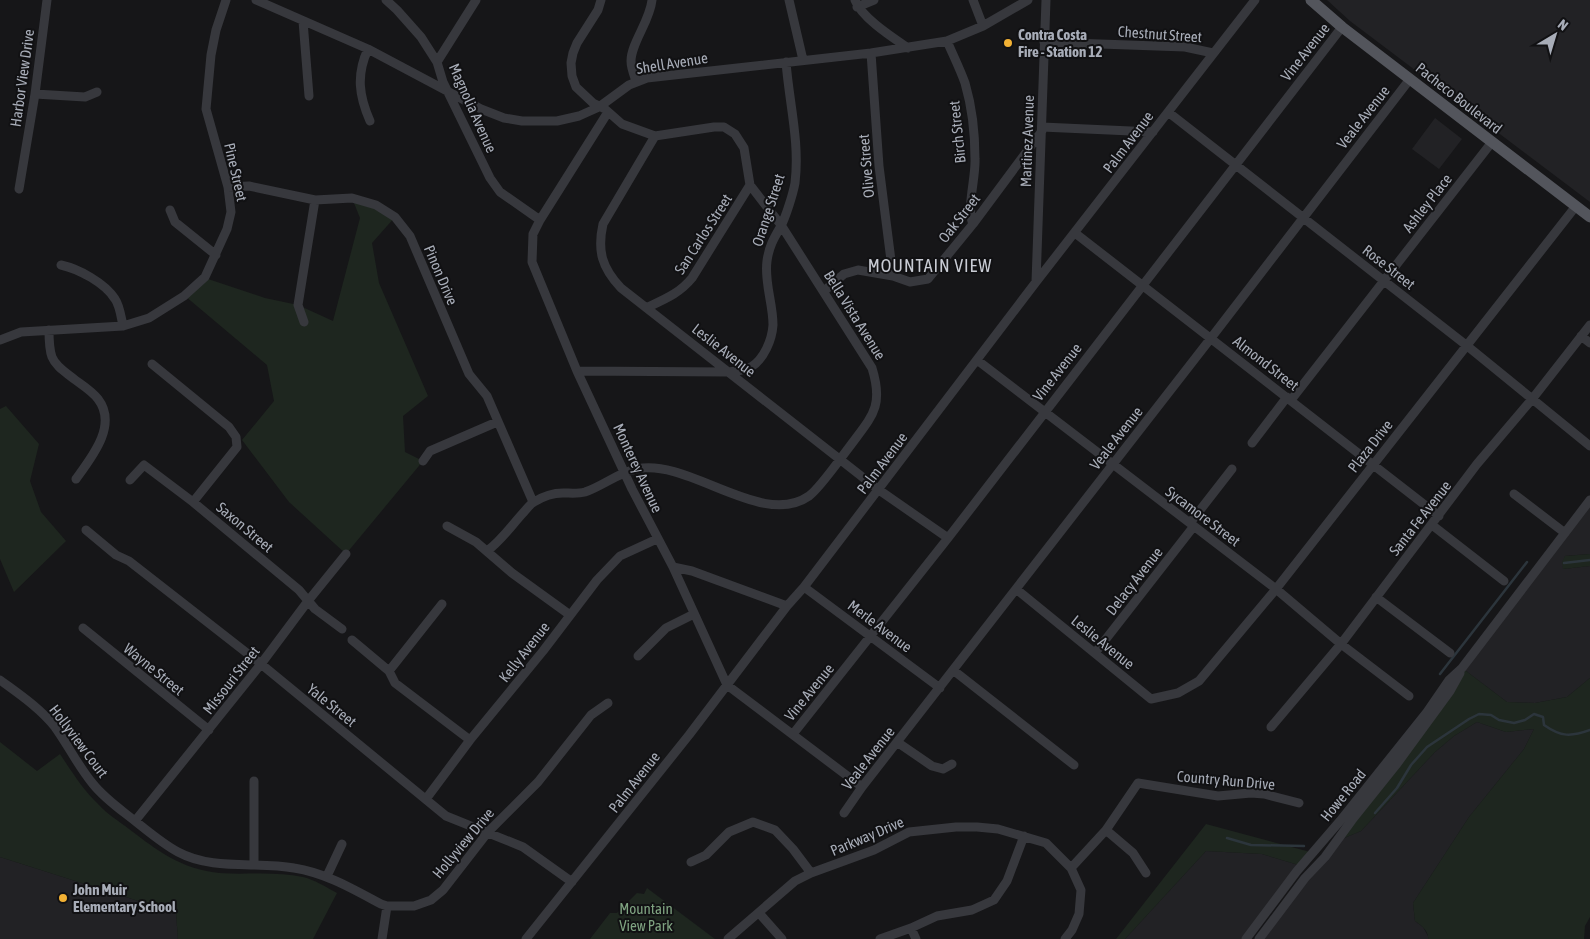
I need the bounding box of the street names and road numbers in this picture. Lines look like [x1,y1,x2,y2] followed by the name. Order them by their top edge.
[1277,20,1333,84] street label: Vine Avenue
[1117,23,1203,45] street label: Chestnut Street
[7,28,37,128] street label: Harbor View Drive
[635,49,709,77] street label: Shell Avenue
[1413,59,1505,137] street label: Pacheco Boulevard
[446,61,500,155] street label: Magnolia Avenue
[1333,82,1393,152] street label: Veale Avenue
[1017,94,1037,187] street label: Martinez Avenue
[945,100,969,164] street label: Birch Street
[1099,108,1157,176] street label: Palm Avenue
[855,133,877,199] street label: Olive Street
[221,141,251,203] street label: Pine Street
[1399,170,1455,236] street label: Ashley Place
[748,172,788,248] street label: Orange Street
[935,190,983,246] street label: Oak Street
[671,191,735,277] street label: San Carlos Street
[1359,241,1419,293] street label: Rose Street
[421,243,461,308] street label: Pinon Drive
[821,267,889,363] street label: Bella Vista Avenue
[689,320,759,380] street label: Leslie Avenue
[1230,332,1302,394] street label: Almond Street
[1029,340,1085,404] street label: Vine Avenue
[1086,403,1146,473] street label: Veale Avenue
[1344,416,1396,476] street label: Plaza Drive
[610,421,666,515] street label: Monterey Avenue
[853,429,911,497] street label: Palm Avenue
[1386,477,1455,559] street label: Santa Fe Avenue
[1162,483,1244,549] street label: Sycamore Street
[213,498,277,556] street label: Saxon Street
[1102,544,1166,618] street label: Delacy Avenue
[845,596,915,656] street label: Merle Avenue
[1068,612,1138,673] street label: Leslie Avenue
[495,618,553,685] street label: Kelly Avenue
[120,640,188,698] street label: Wayne Street
[199,643,263,717] street label: Missouri Street
[781,660,837,724] street label: Vine Avenue
[304,680,360,730] street label: Yale Street
[46,701,112,781] street label: Hollyview Court
[838,723,898,793] street label: Veale Avenue
[605,748,663,816] street label: Palm Avenue
[1317,766,1369,824] street label: Howe Road
[1176,767,1276,793] street label: Country Run Drive
[429,804,497,881] street label: Hollyview Drive
[828,813,906,859] street label: Parkway Drive

